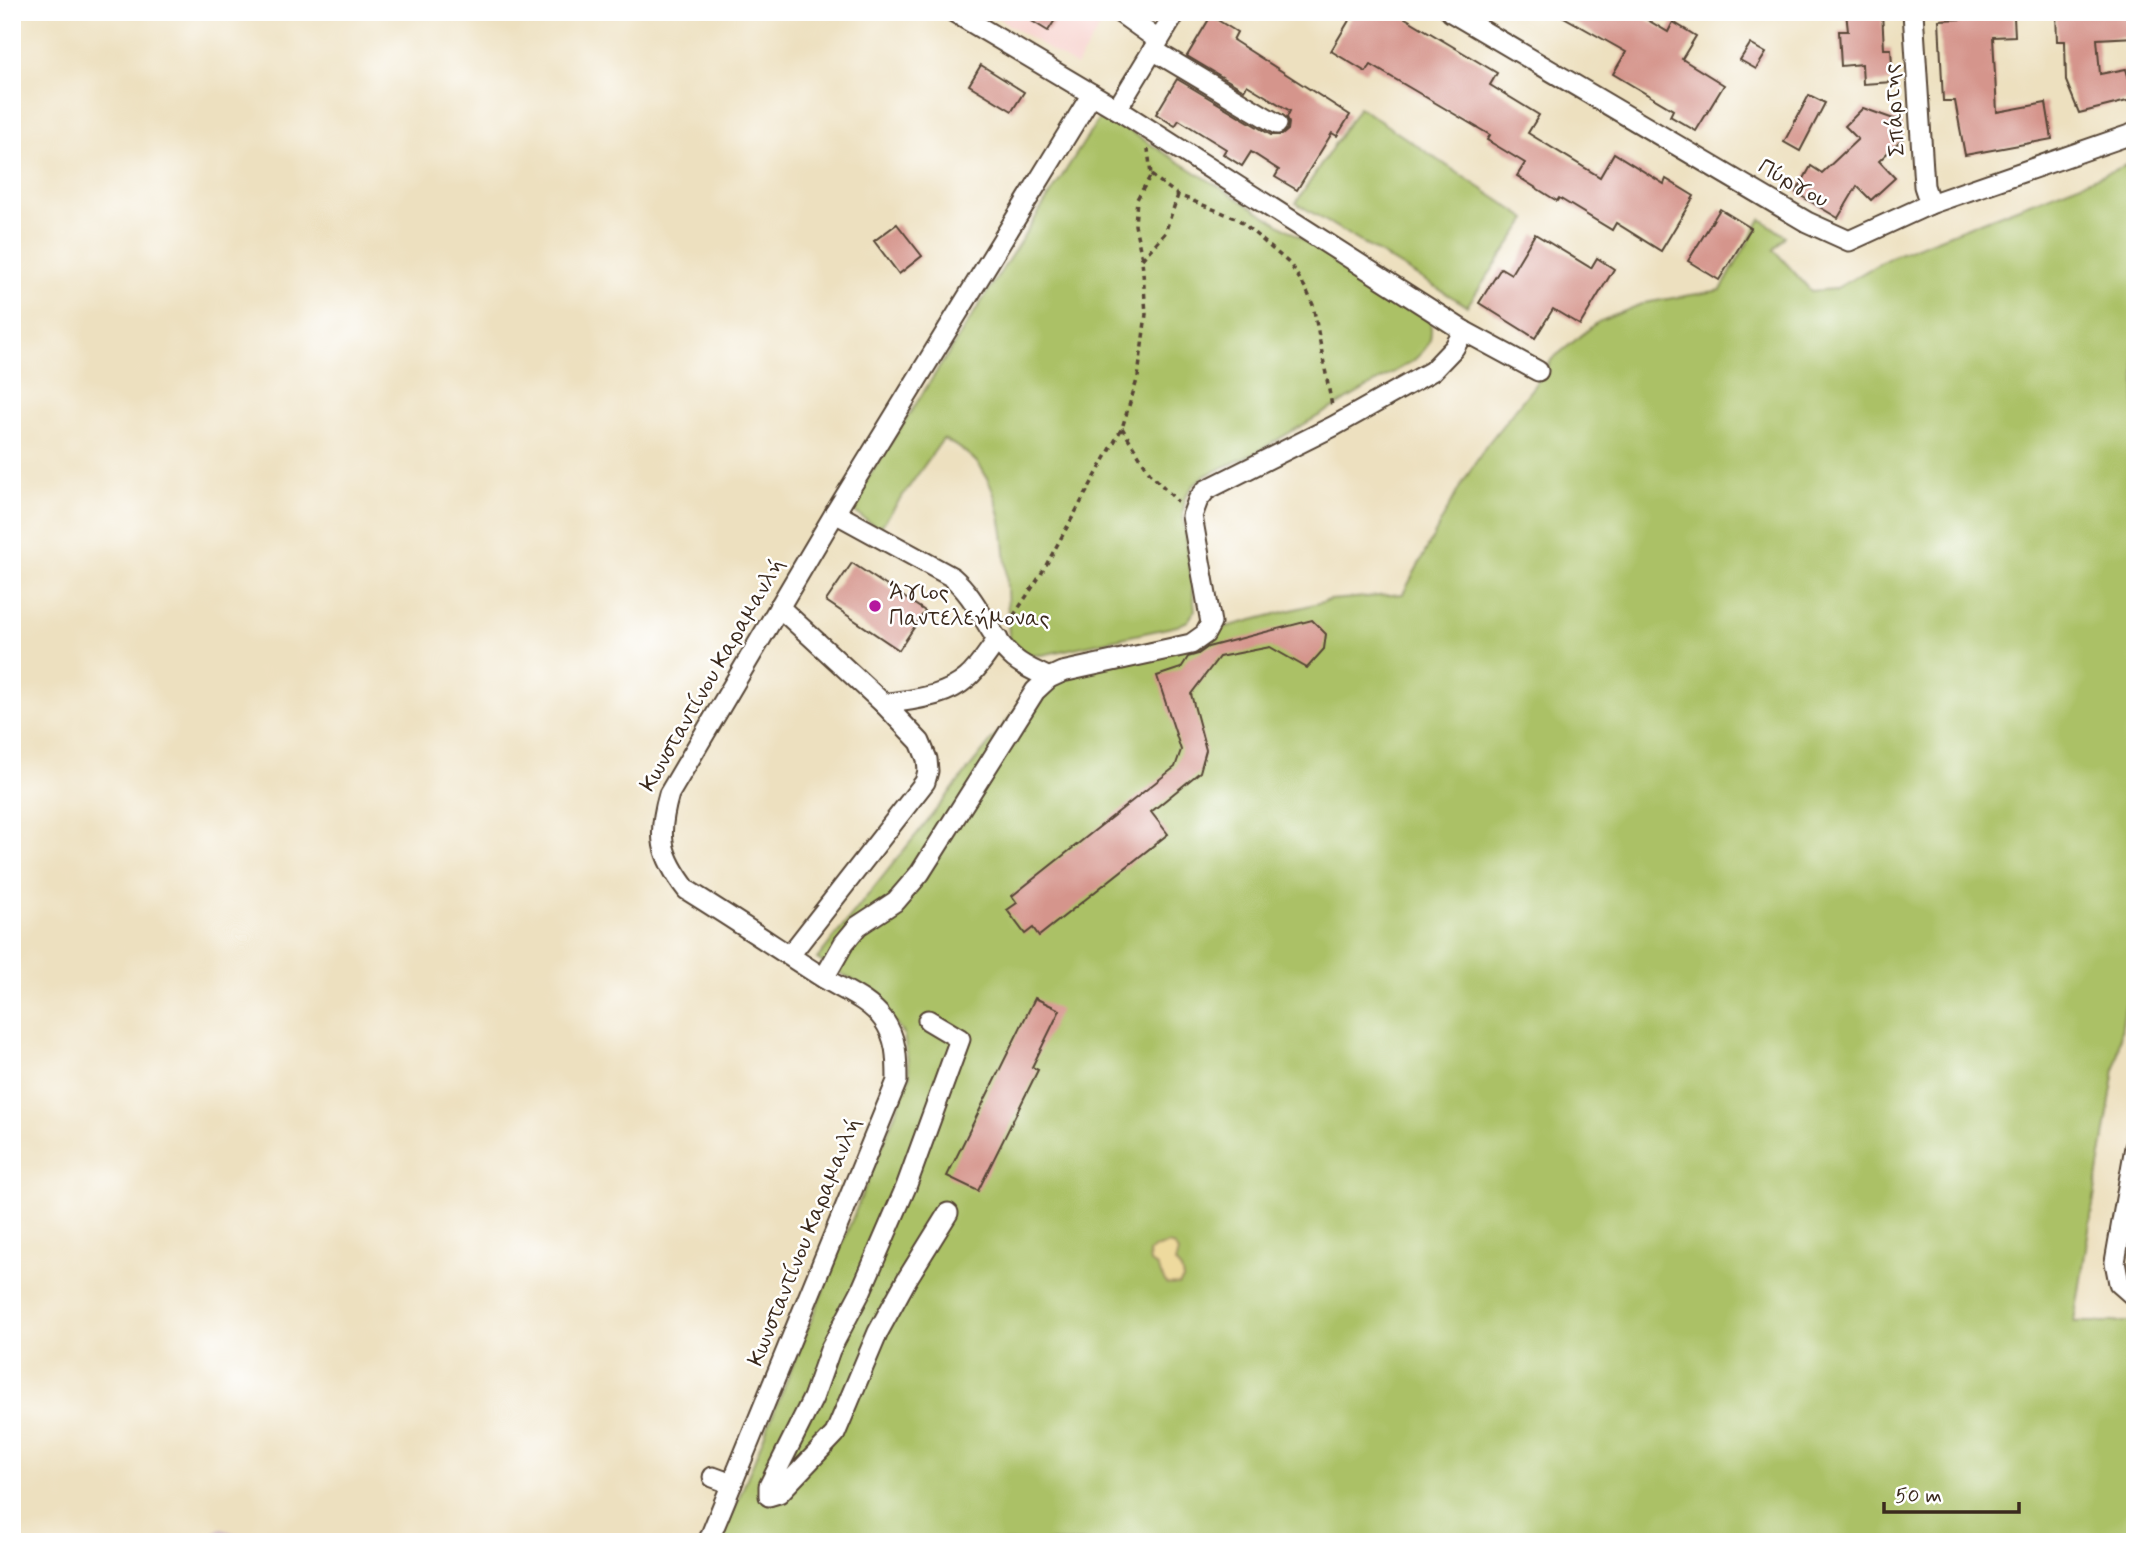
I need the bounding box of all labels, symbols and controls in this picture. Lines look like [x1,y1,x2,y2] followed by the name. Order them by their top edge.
[1877,63,1913,157] street label: Σπάρτης
[1752,152,1834,216] street label: Πύργου
[634,552,792,798] street label: Κωνσταντίνου Καραμανλή
[889,578,1049,634] place label: Άγιος Παντελεήμονας
[867,598,883,614] marker: Άγιος Παντελεήμονας
[741,1113,869,1371] street label: Κωνσταντίνου Καραμανλή
[1884,1470,2019,1514] scale bar
[1895,1482,1942,1510] text: 50 m

